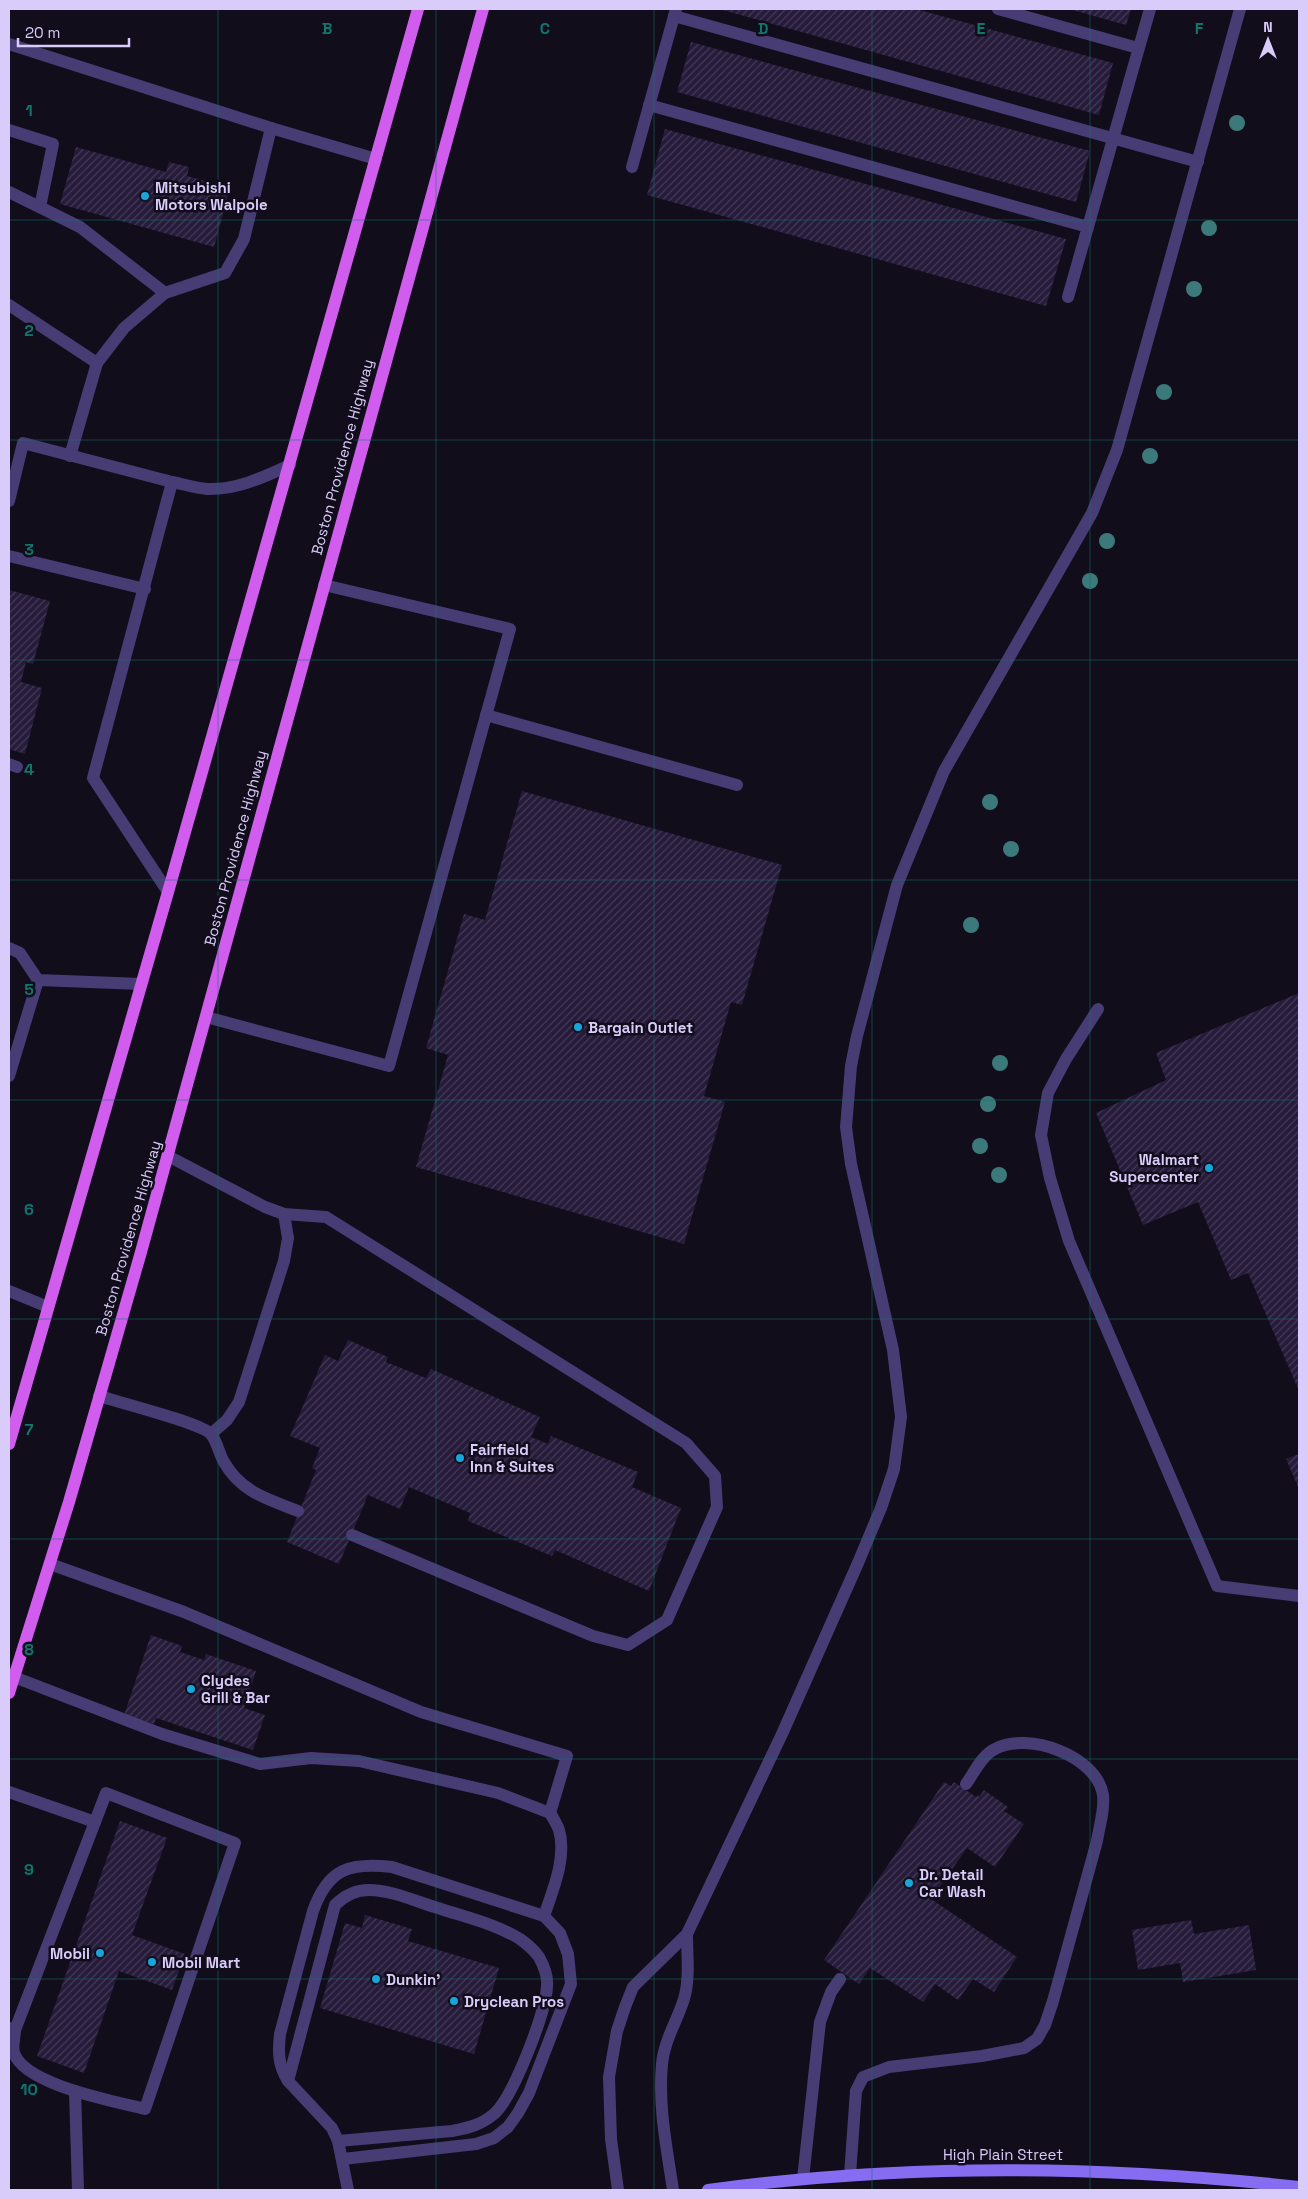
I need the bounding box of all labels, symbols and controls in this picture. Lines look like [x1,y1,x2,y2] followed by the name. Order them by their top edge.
[18,15,129,47] scale bar
[1243,15,1293,65] north arrow
[322,18,332,39] text: B
[540,18,550,39] text: C
[758,18,768,39] text: D
[977,18,986,39] text: E
[1195,18,1204,39] text: F
[1263,18,1273,36] text: N
[25,23,60,42] text: 20 m
[25,100,33,121] text: 1
[155,178,268,214] place label: Mitsubishi Motors Walpole
[139,190,151,202] marker: Mitsubishi Motors Walpole
[24,320,34,341] text: 2
[307,357,377,557] street label: Boston Providence Highway
[24,539,34,560] text: 3
[200,748,270,948] street label: Boston Providence Highway
[24,759,34,780] text: 4
[24,979,34,1000] text: 5
[588,1018,693,1037] place label: Bargain Outlet
[572,1021,584,1033] marker: Bargain Outlet
[91,1138,165,1338] street label: Boston Providence Highway
[1109,1150,1199,1186] place label: Walmart Supercenter
[1203,1162,1215,1174] marker: Walmart Supercenter
[24,1199,34,1220] text: 6
[25,1419,34,1440] text: 7
[470,1440,554,1476] place label: Fairfield Inn & Suites
[454,1452,466,1464] marker: Fairfield Inn & Suites
[24,1639,34,1660] text: 8
[201,1671,270,1707] place label: Clydes Grill & Bar
[185,1683,197,1695] marker: Clydes Grill & Bar
[24,1859,34,1880] text: 9
[919,1865,986,1901] place label: Dr. Detail Car Wash
[903,1877,915,1889] marker: Dr. Detail Car Wash
[50,1944,90,1963] place label: Mobil
[94,1947,106,1959] marker: Mobil
[162,1953,241,1972] place label: Mobil Mart
[146,1956,158,1968] marker: Mobil Mart
[386,1970,440,1989] place label: Dunkin'
[370,1973,382,1985] marker: Dunkin'
[464,1992,564,2011] place label: Dryclean Pros
[448,1995,460,2007] marker: Dryclean Pros
[20,2079,38,2100] text: 10
[943,2145,1063,2164] street label: High Plain Street

